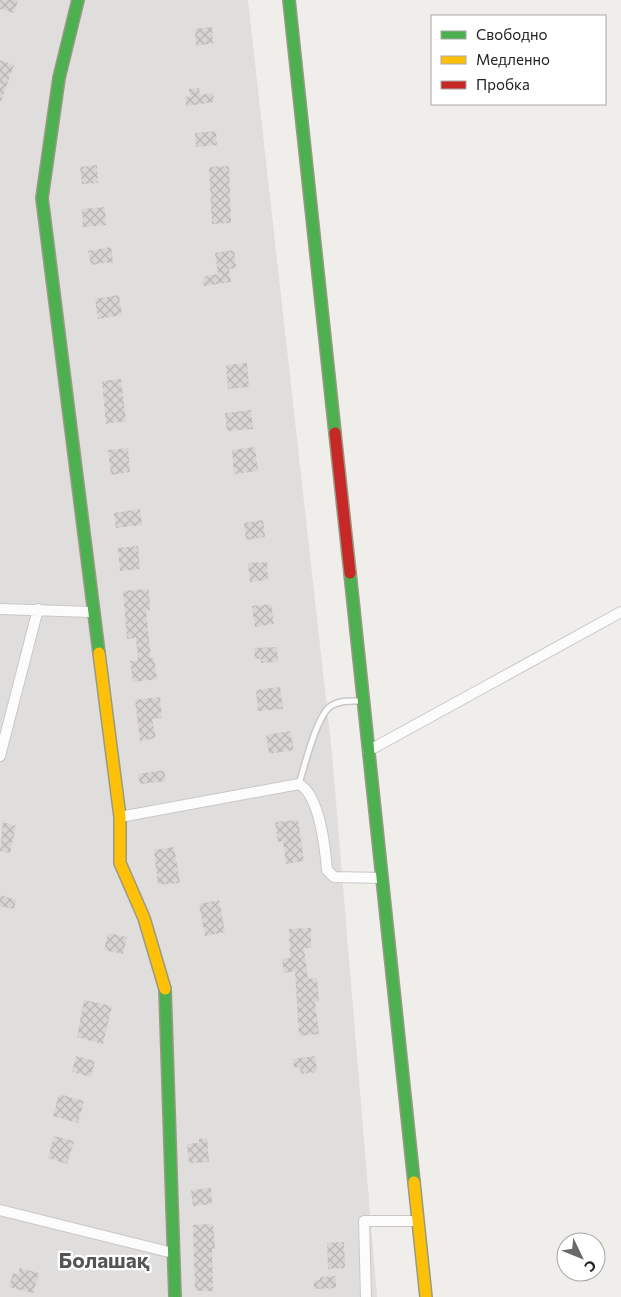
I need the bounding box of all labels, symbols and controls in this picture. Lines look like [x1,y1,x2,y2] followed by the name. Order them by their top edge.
[431,15,606,105] legend
[476,25,547,43] text: Свободно
[476,50,550,68] text: Медленно
[476,75,530,93] text: Пробка
[556,1232,606,1282] north arrow
[59,1247,150,1272] district label: Болашақ
[581,1257,600,1276] text: С

